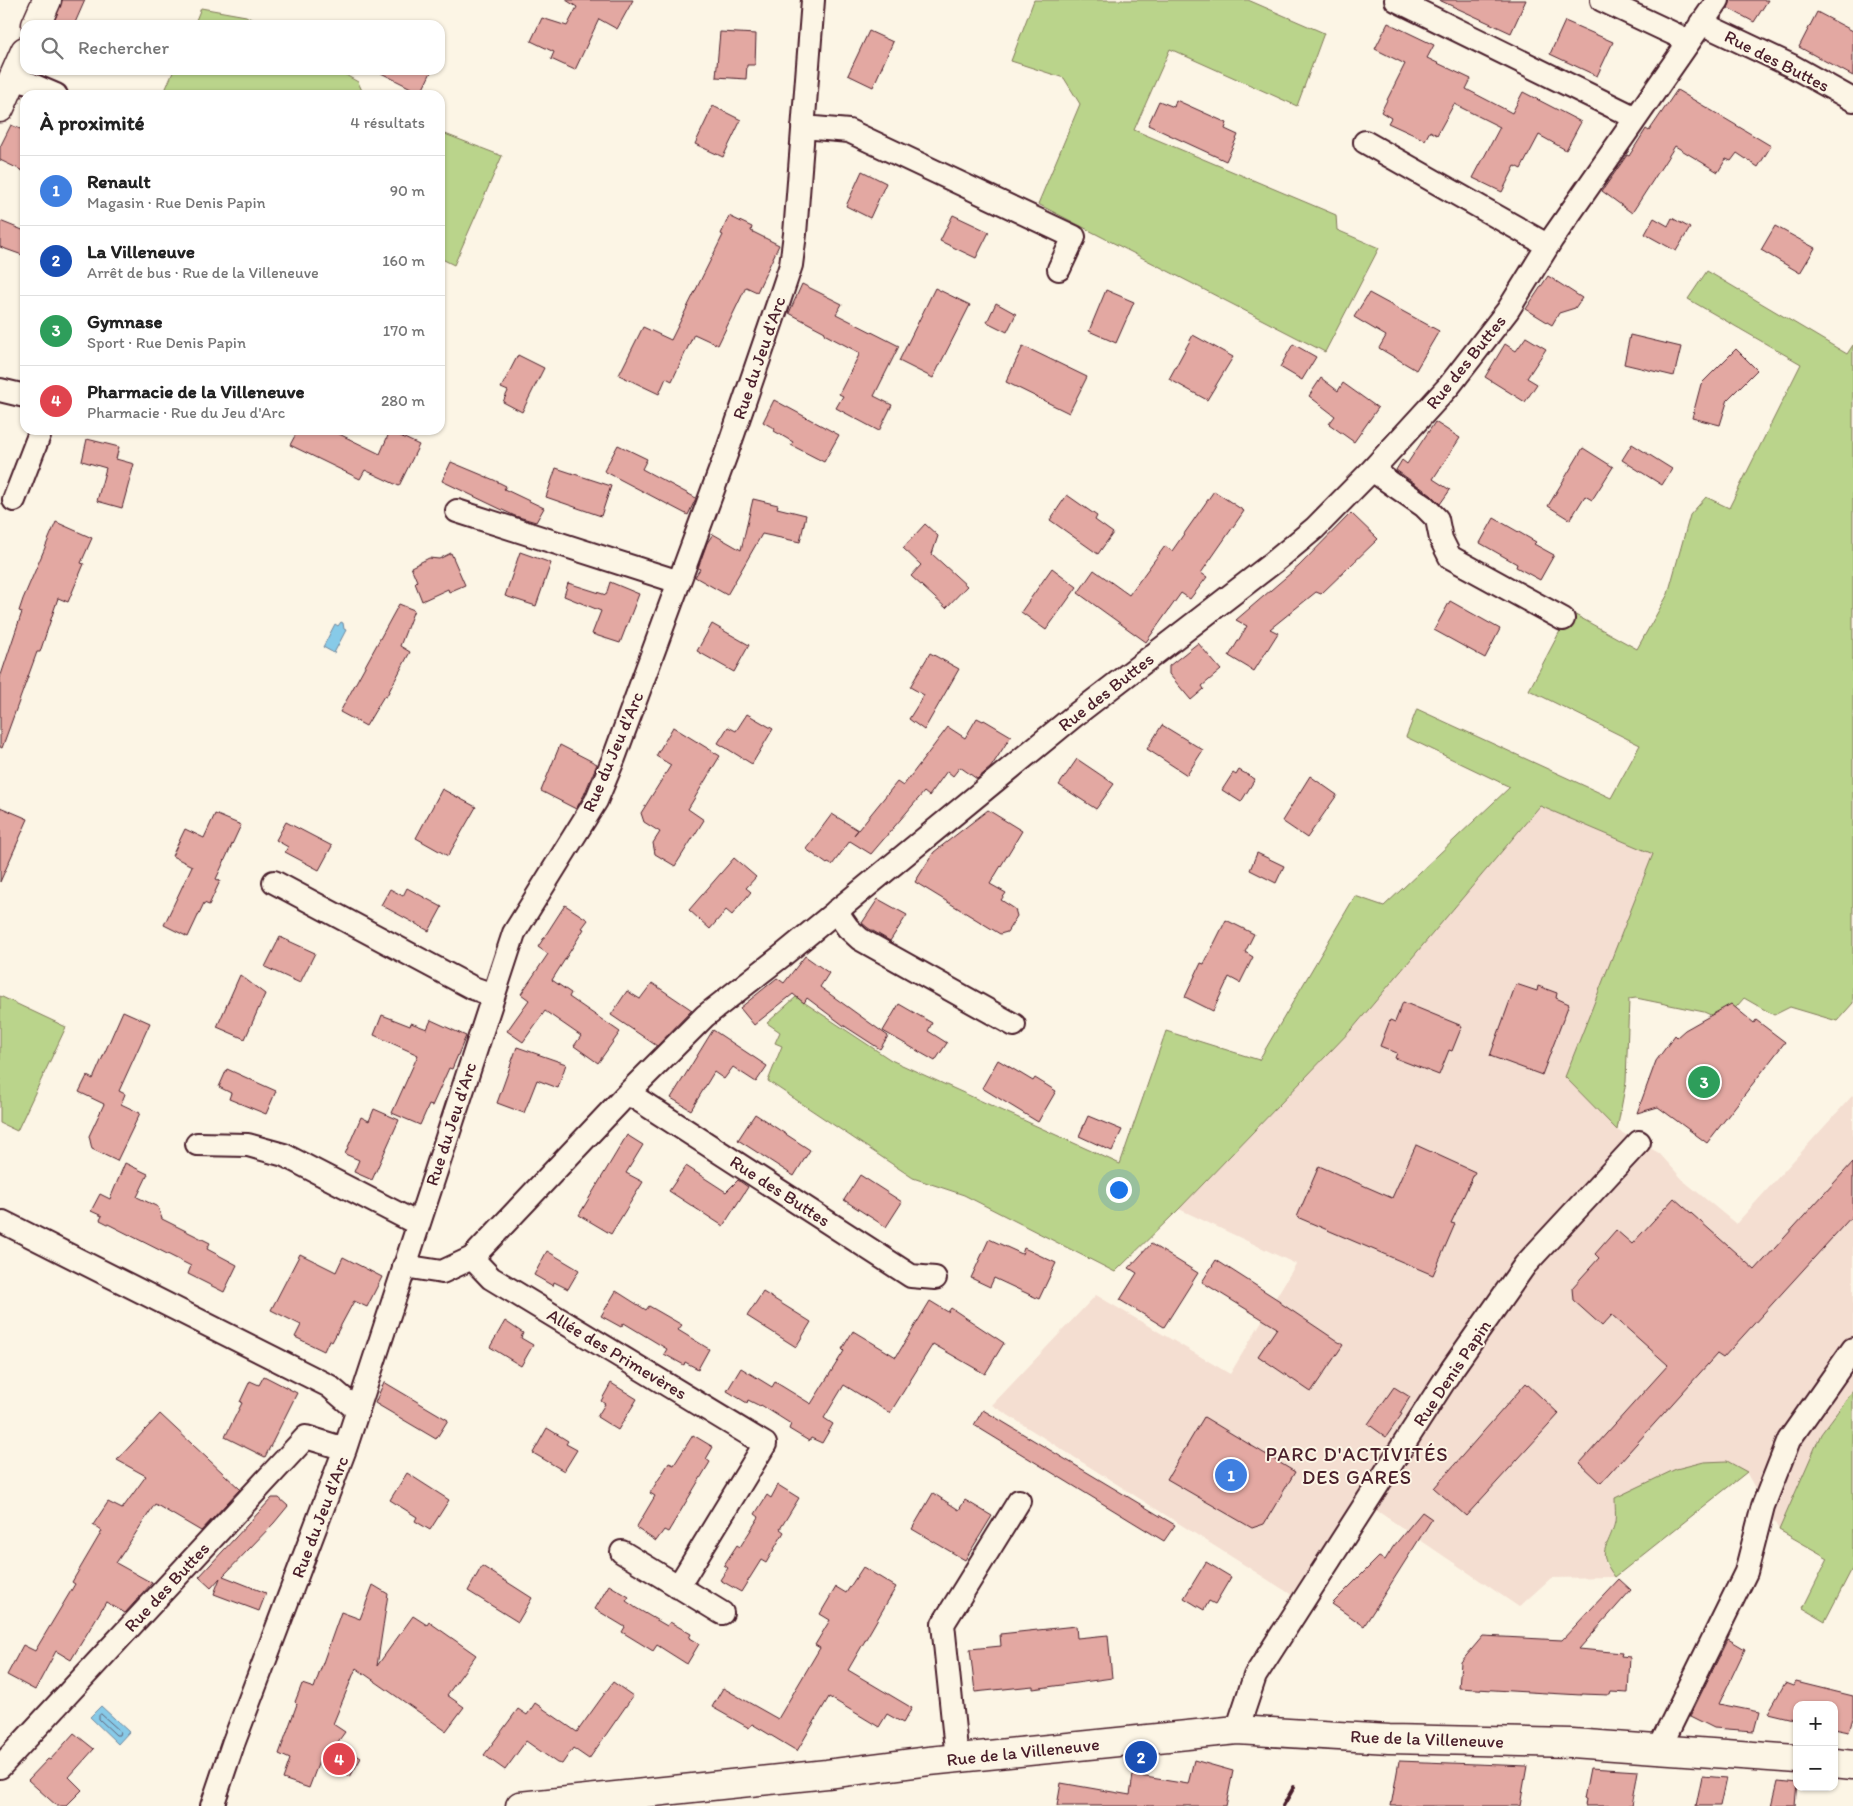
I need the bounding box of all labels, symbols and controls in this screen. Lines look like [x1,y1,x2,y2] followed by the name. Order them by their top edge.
[20,20,445,75] search box
[1721,25,1833,97] street label: Rue des Buttes
[38,34,66,62] icon: search
[78,36,169,59] text: Rechercher
[40,110,145,135] text: À proximité
[350,113,425,132] text: 4 résultats
[87,170,151,193] text: Renault
[52,181,60,200] text: 1
[390,181,425,200] text: 90 m
[87,193,266,212] text: Magasin · Rue Denis Papin
[87,240,195,263] text: La Villeneuve
[52,251,60,270] text: 2
[382,251,425,270] text: 160 m
[87,263,319,282] text: Arrêt de bus · Rue de la Villeneuve
[728,294,790,422] street label: Rue du Jeu d'Arc
[87,310,162,333] text: Gymnase
[1421,310,1511,414] street label: Rue des Buttes
[52,321,60,340] text: 3
[383,321,425,340] text: 170 m
[87,333,246,352] text: Sport · Rue Denis Papin
[87,380,305,403] text: Pharmacie de la Villeneuve
[51,391,61,410] text: 4
[381,391,425,410] text: 280 m
[87,403,285,422] text: Pharmacie · Rue du Jeu d'Arc
[1054,648,1158,736] street label: Rue des Buttes
[578,688,648,816] street label: Rue du Jeu d'Arc
[421,1059,481,1189] street label: Rue du Jeu d'Arc
[1688,1063,1720,1101] pin: 3
[726,1150,834,1232] street label: Rue des Buttes
[1106,1177,1132,1203] your location
[543,1304,691,1404] street label: Allée des Primevères
[1408,1315,1496,1431] street label: Rue Denis Papin
[1266,1442,1448,1489] district label: PARC D'ACTIVITÉS DES GARES
[287,1453,353,1581] street label: Rue du Jeu d'Arc
[1215,1456,1247,1494] pin: 1
[120,1537,214,1637] street label: Rue des Buttes
[1793,1701,1838,1791] map controls
[1793,1701,1838,1746] button: +
[1350,1725,1504,1753] street label: Rue de la Villeneuve
[945,1733,1101,1771] street label: Rue de la Villeneuve
[1125,1738,1157,1776] pin: 2
[323,1740,355,1778] pin: 4
[1793,1746,1838,1791] button: −

